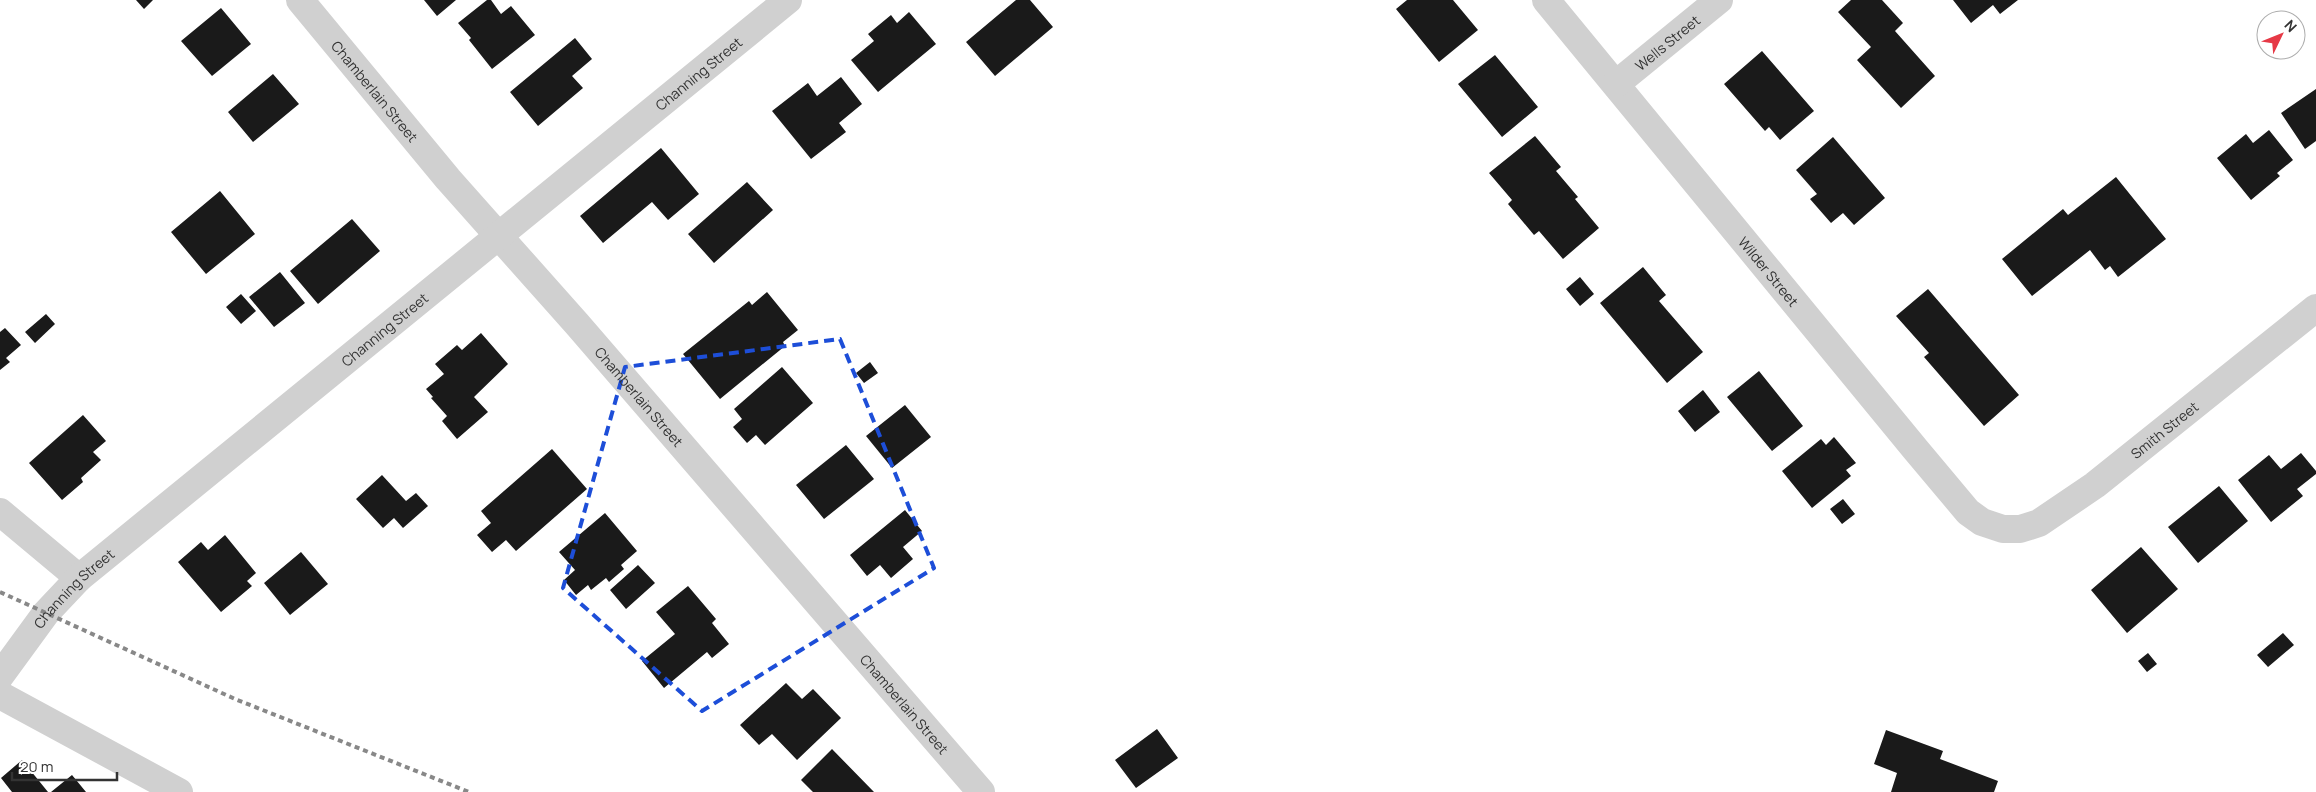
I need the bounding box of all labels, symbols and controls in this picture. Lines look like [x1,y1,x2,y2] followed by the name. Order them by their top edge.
[1631,10,1704,74] street label: Wells Street
[2256,10,2306,60] north arrow
[2280,16,2301,36] text: N
[651,32,746,114] street label: Channing Street
[328,36,423,146] street label: Chamberlain Street
[1735,232,1803,310] street label: Wilder Street
[337,288,432,370] street label: Channing Street
[591,342,688,451] street label: Chamberlain Street
[2126,396,2202,463] street label: Smith Street
[29,544,118,632] street label: Channing Street
[856,650,953,758] street label: Chamberlain Street
[12,750,118,782] scale bar
[20,756,53,777] text: 20 m

